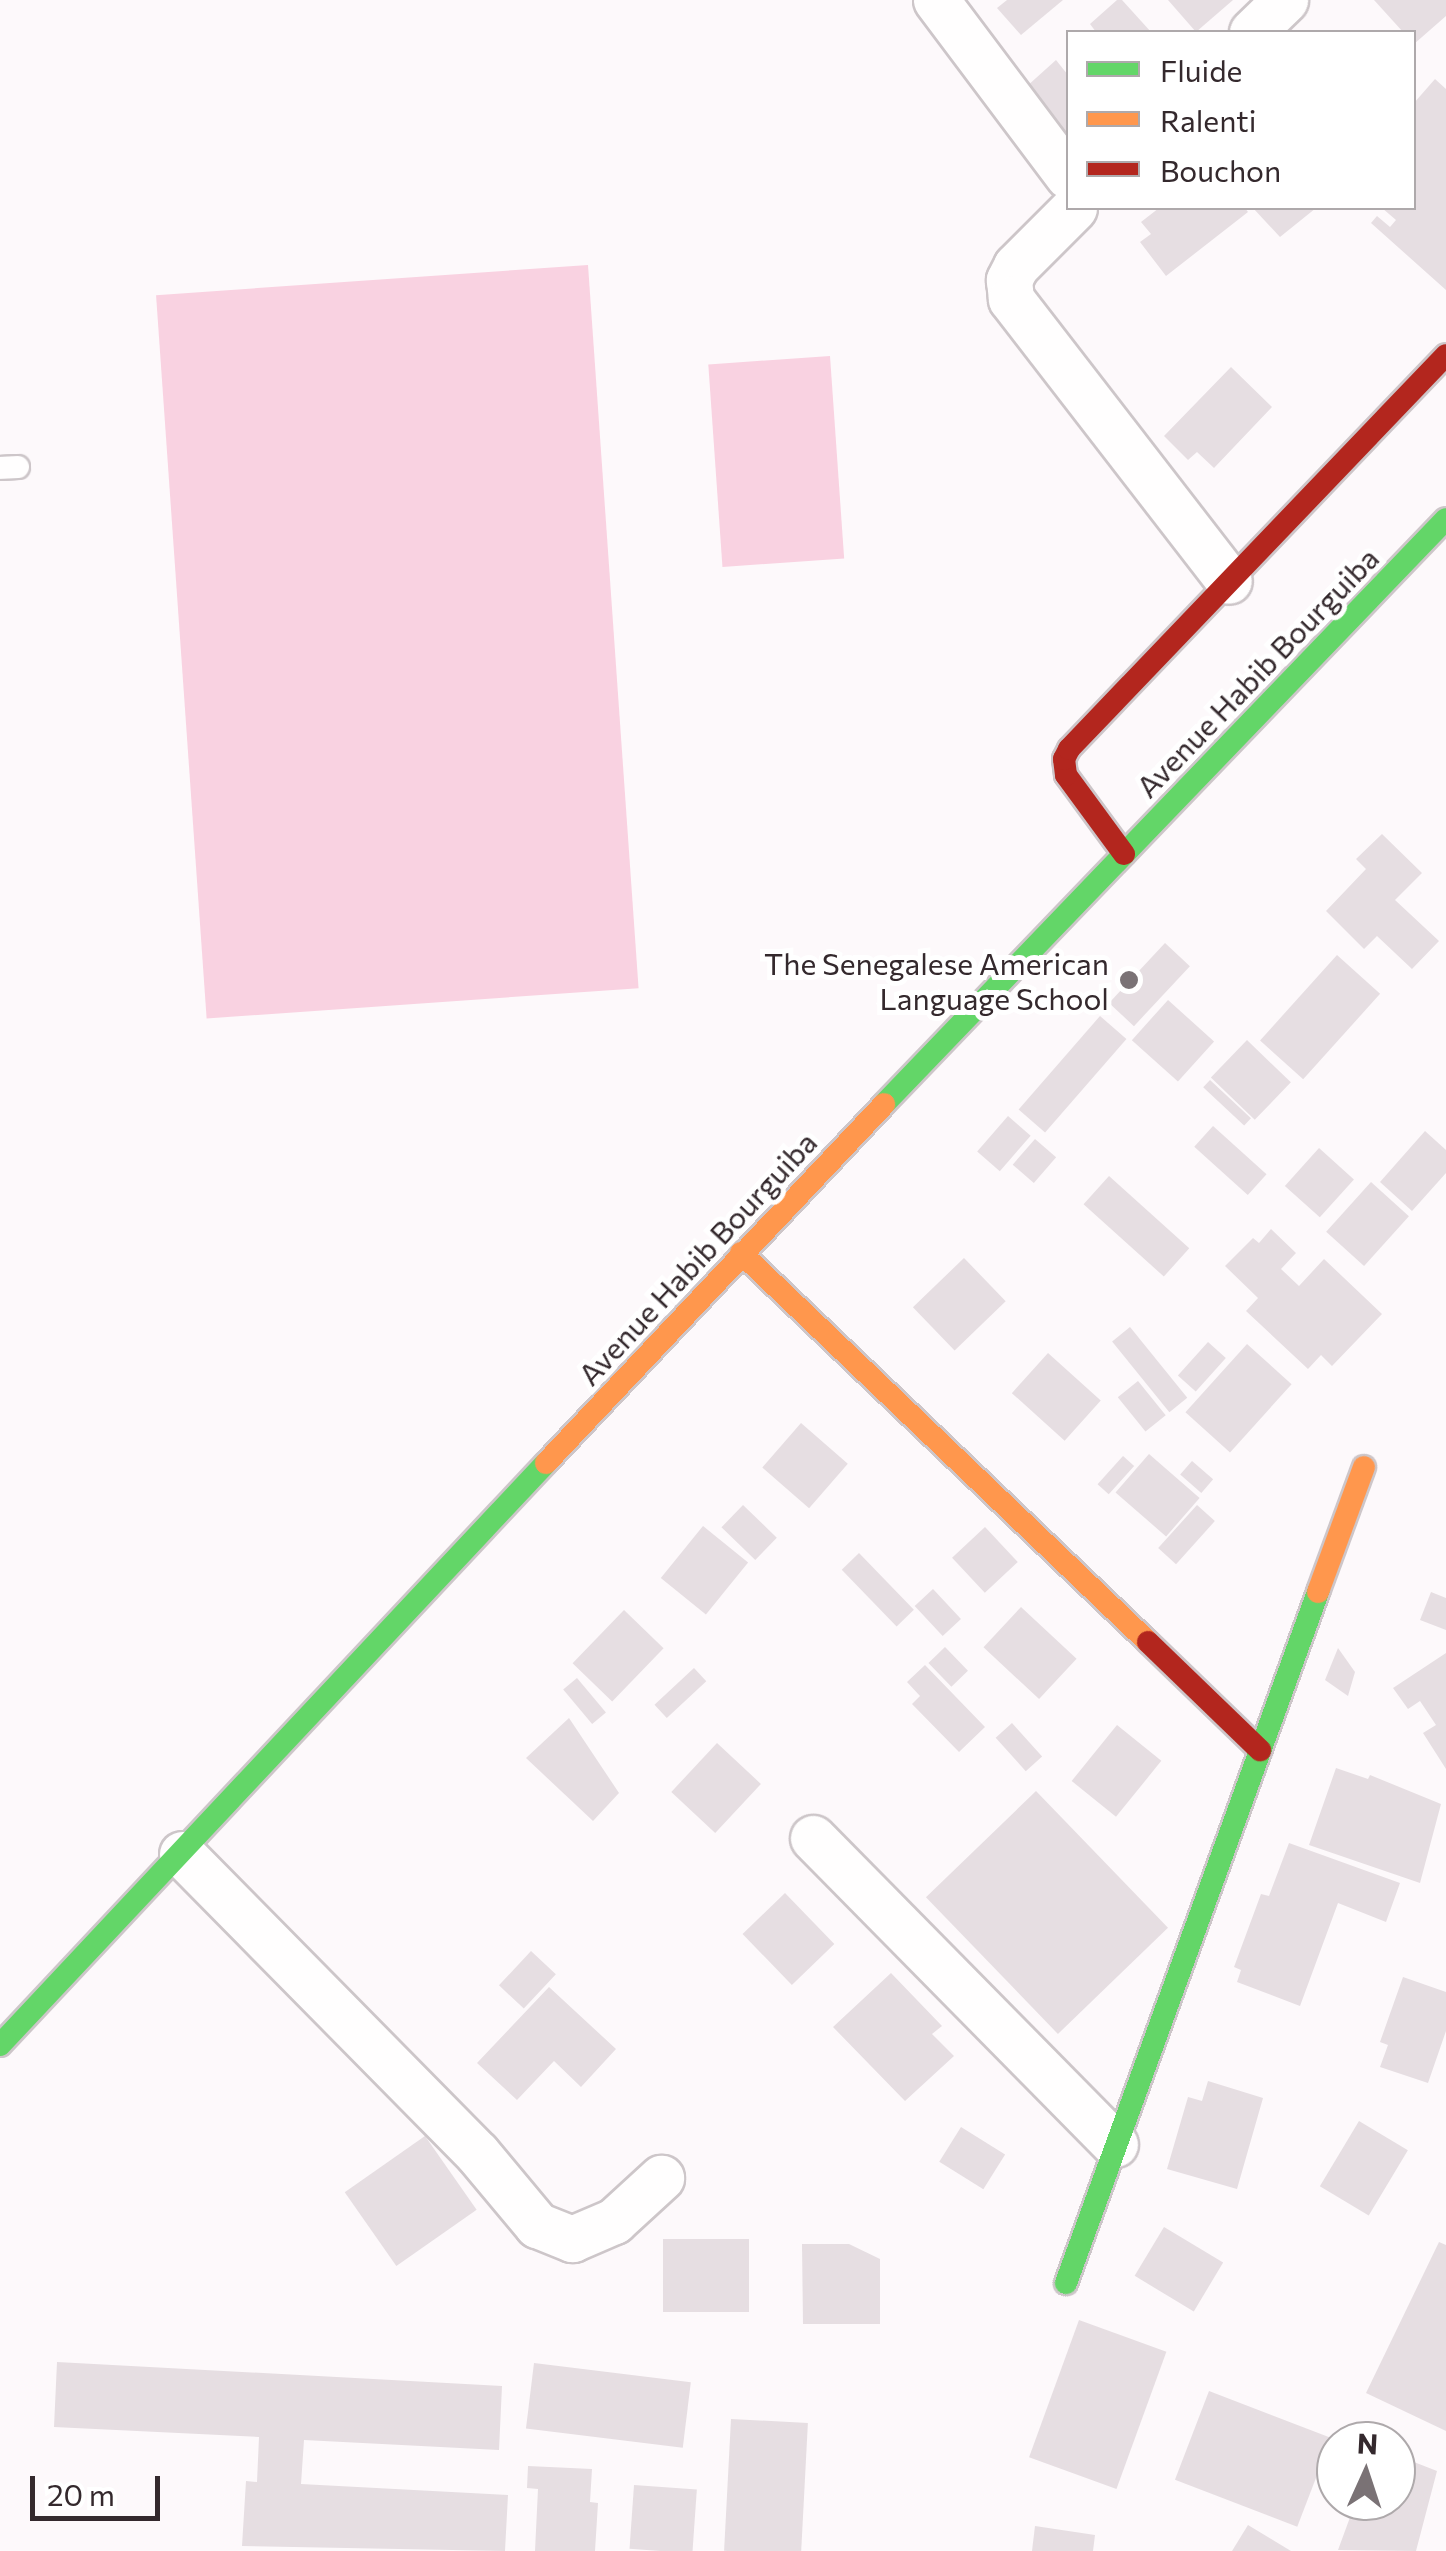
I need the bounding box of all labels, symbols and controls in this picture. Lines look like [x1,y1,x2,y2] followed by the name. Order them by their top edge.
[1066,30,1416,210] legend
[1160,51,1242,88] text: Fluide
[1160,101,1256,138] text: Ralenti
[1160,151,1281,188] text: Bouchon
[1128,540,1386,804] street label: Avenue Habib Bourguiba
[764,945,1109,1016] place label: The Senegalese American Language School
[1118,969,1140,991] marker: The Senegalese American Language School
[570,1124,824,1392] street label: Avenue Habib Bourguiba
[1316,2421,1416,2521] north arrow
[1356,2426,1379,2461] text: N
[35,2456,165,2518] scale bar
[47,2475,115,2512] text: 20 m

